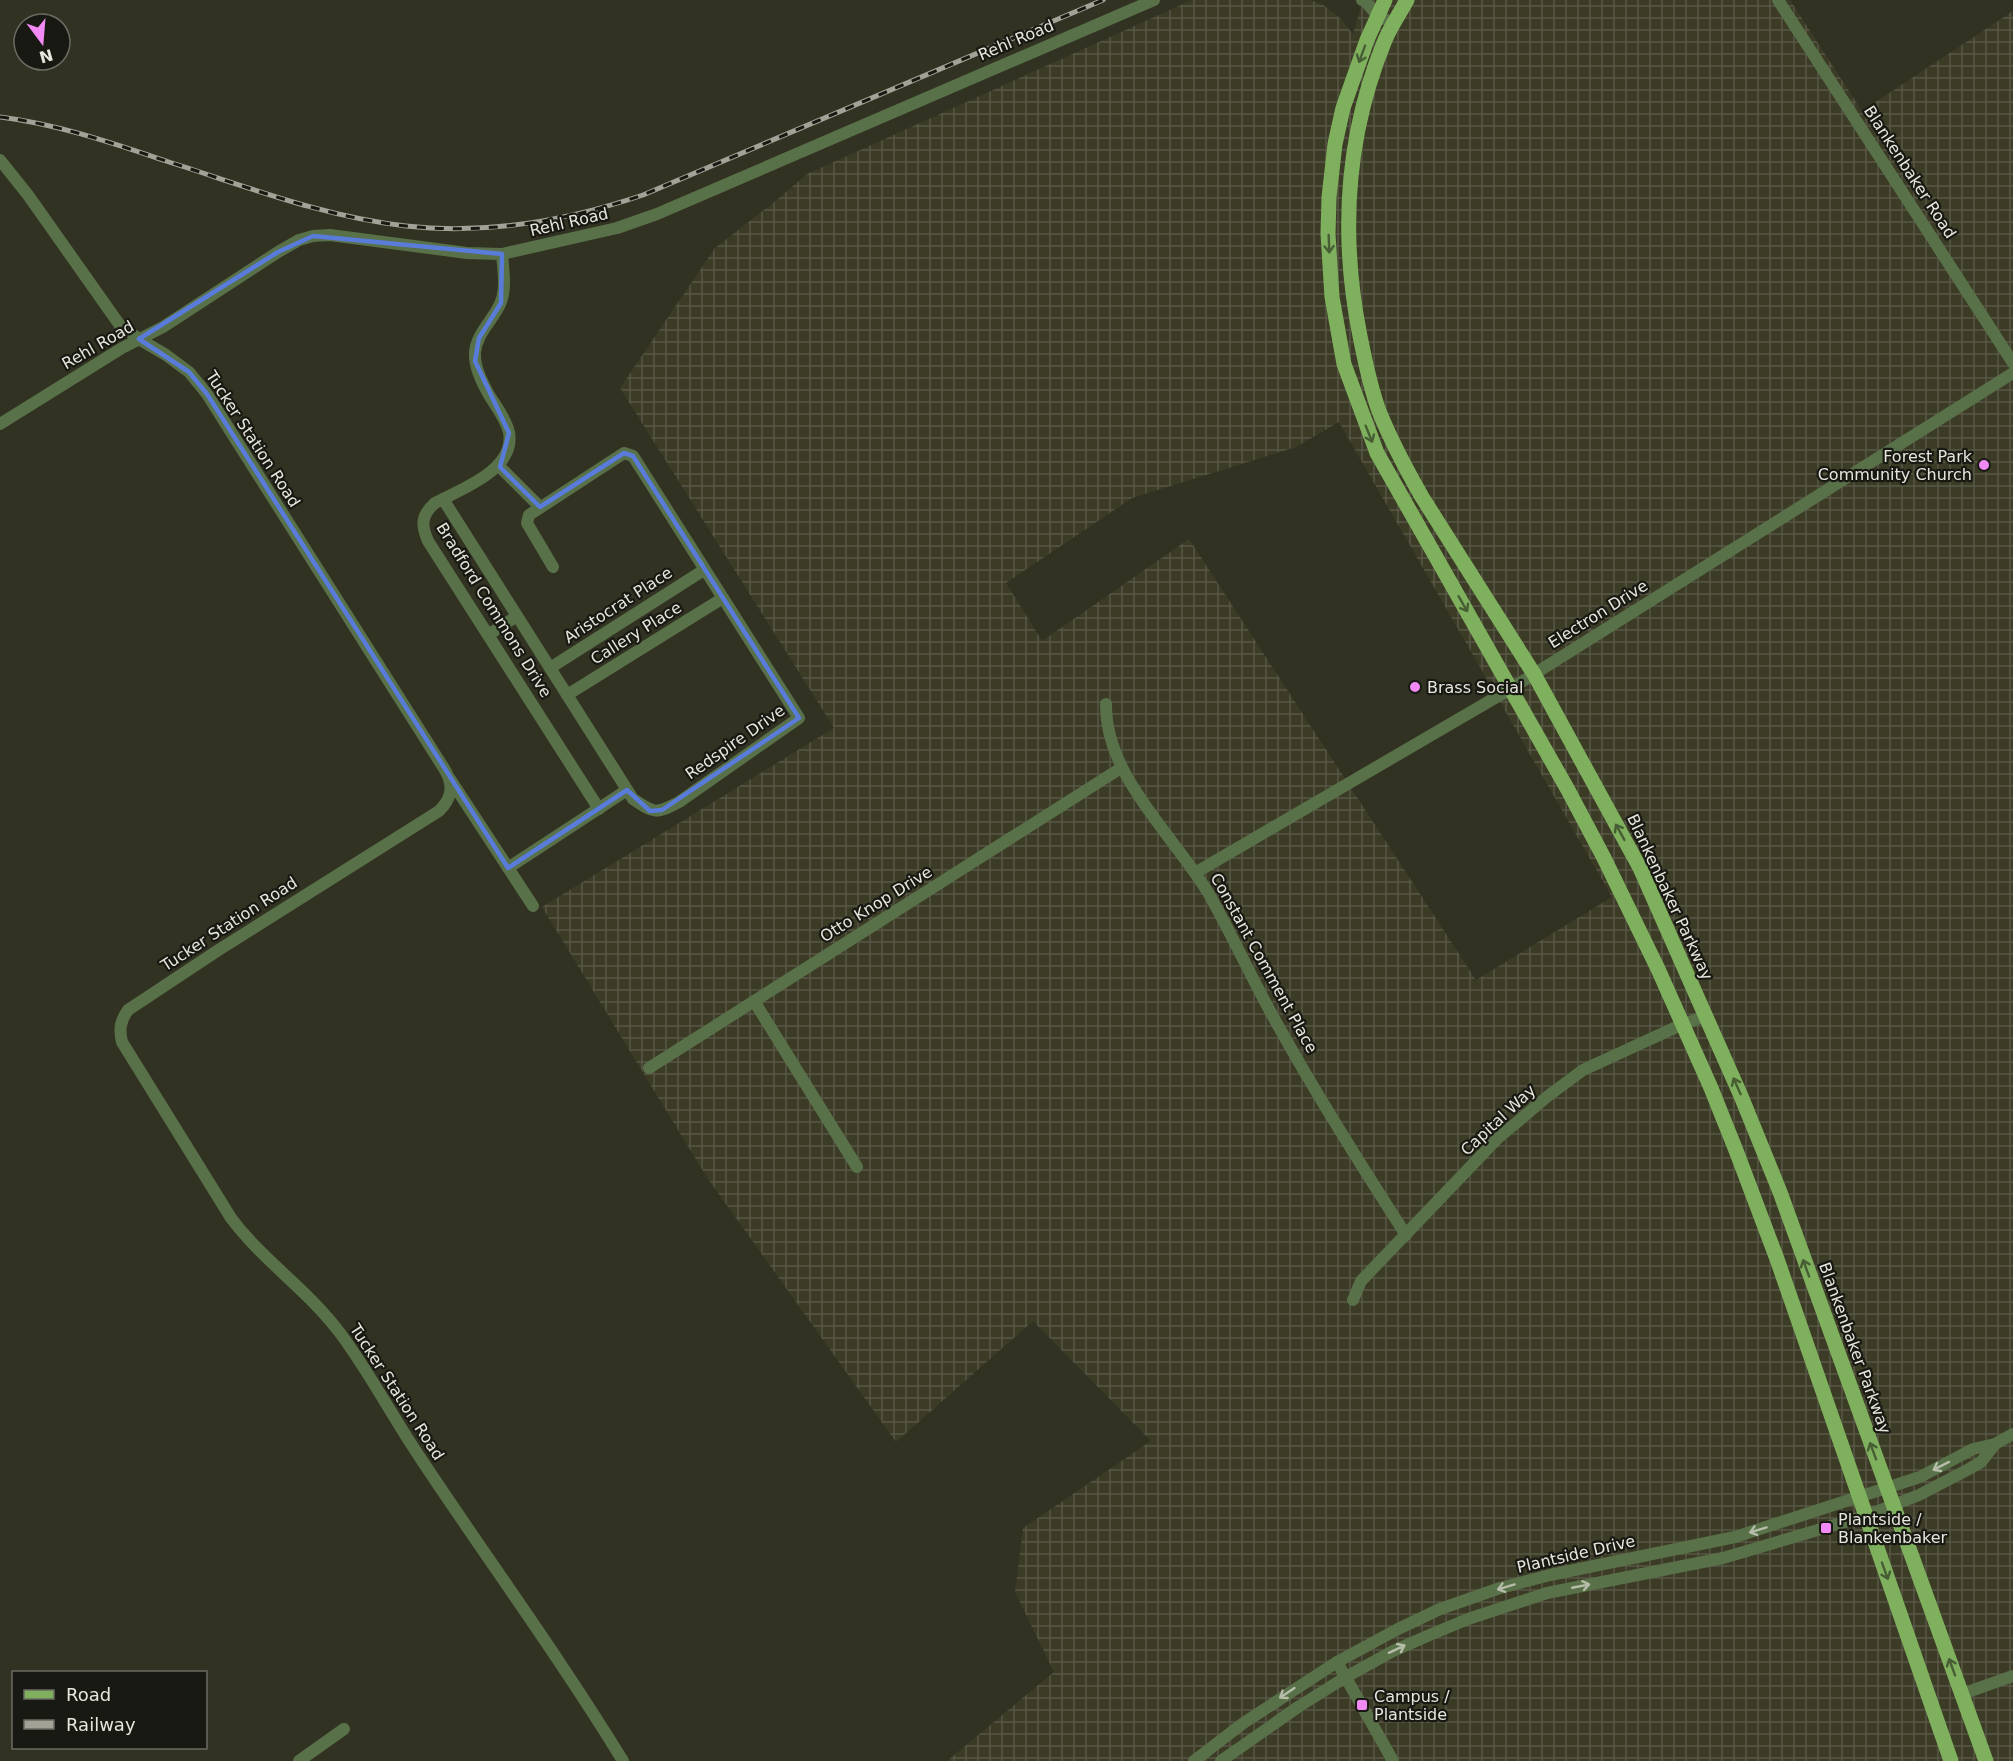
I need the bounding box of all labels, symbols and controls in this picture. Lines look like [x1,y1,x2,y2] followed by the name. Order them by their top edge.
[12,12,72,72] north arrow
[975,16,1057,64] street label: Rehl Road
[1355,44,1366,62] one-way arrow
[37,45,55,67] text: N
[1860,102,1960,242] street label: Blankenbaker Road
[528,204,610,240] street label: Rehl Road
[1323,234,1334,254] one-way arrow
[59,317,137,373] street label: Rehl Road
[201,366,304,511] street label: Tucker Station Road
[1364,424,1375,442] one-way arrow
[1818,447,1973,484] place label: Forest Park Community Church
[1977,458,1991,472] marker: Forest Park Community Church
[432,519,556,701] street label: Bradford Commons Drive
[560,563,676,647] street label: Aristocrat Place
[1545,576,1651,652] street label: Electron Drive
[1457,595,1469,612] one-way arrow
[587,598,685,668] street label: Callery Place
[1427,678,1524,697] place label: Brass Social
[1408,680,1422,694] marker: Brass Social
[682,701,788,783] street label: Redspire Drive
[1623,811,1717,983] street label: Blankenbaker Parkway
[1614,824,1626,841] one-way arrow
[817,862,935,946] street label: Otto Knop Drive
[1206,870,1322,1056] street label: Constant Comment Place
[156,873,301,976] street label: Tucker Station Road
[1730,1077,1742,1095] one-way arrow
[1457,1081,1539,1159] street label: Capital Way
[1800,1259,1811,1277] one-way arrow
[1815,1260,1895,1436] street label: Blankenbaker Parkway
[345,1319,448,1464] street label: Tucker Station Road
[1867,1442,1878,1461] one-way arrow
[1933,1460,1951,1472] one-way arrow
[1838,1510,1948,1547] place label: Plantside / Blankenbaker
[1819,1521,1833,1535] marker: Plantside / Blankenbaker
[1749,1525,1768,1536] one-way arrow
[1515,1531,1637,1577] street label: Plantside Drive
[1880,1561,1891,1580] one-way arrow
[1571,1580,1591,1591] one-way arrow
[1497,1582,1516,1593] one-way arrow
[1388,1643,1406,1655] one-way arrow
[1945,1658,1956,1676] one-way arrow
[12,1671,207,1749] legend
[66,1684,111,1705] text: Road
[1279,1687,1296,1699] one-way arrow
[1374,1687,1450,1724] place label: Campus / Plantside
[1355,1698,1369,1712] marker: Campus / Plantside
[66,1714,136,1735] text: Railway

